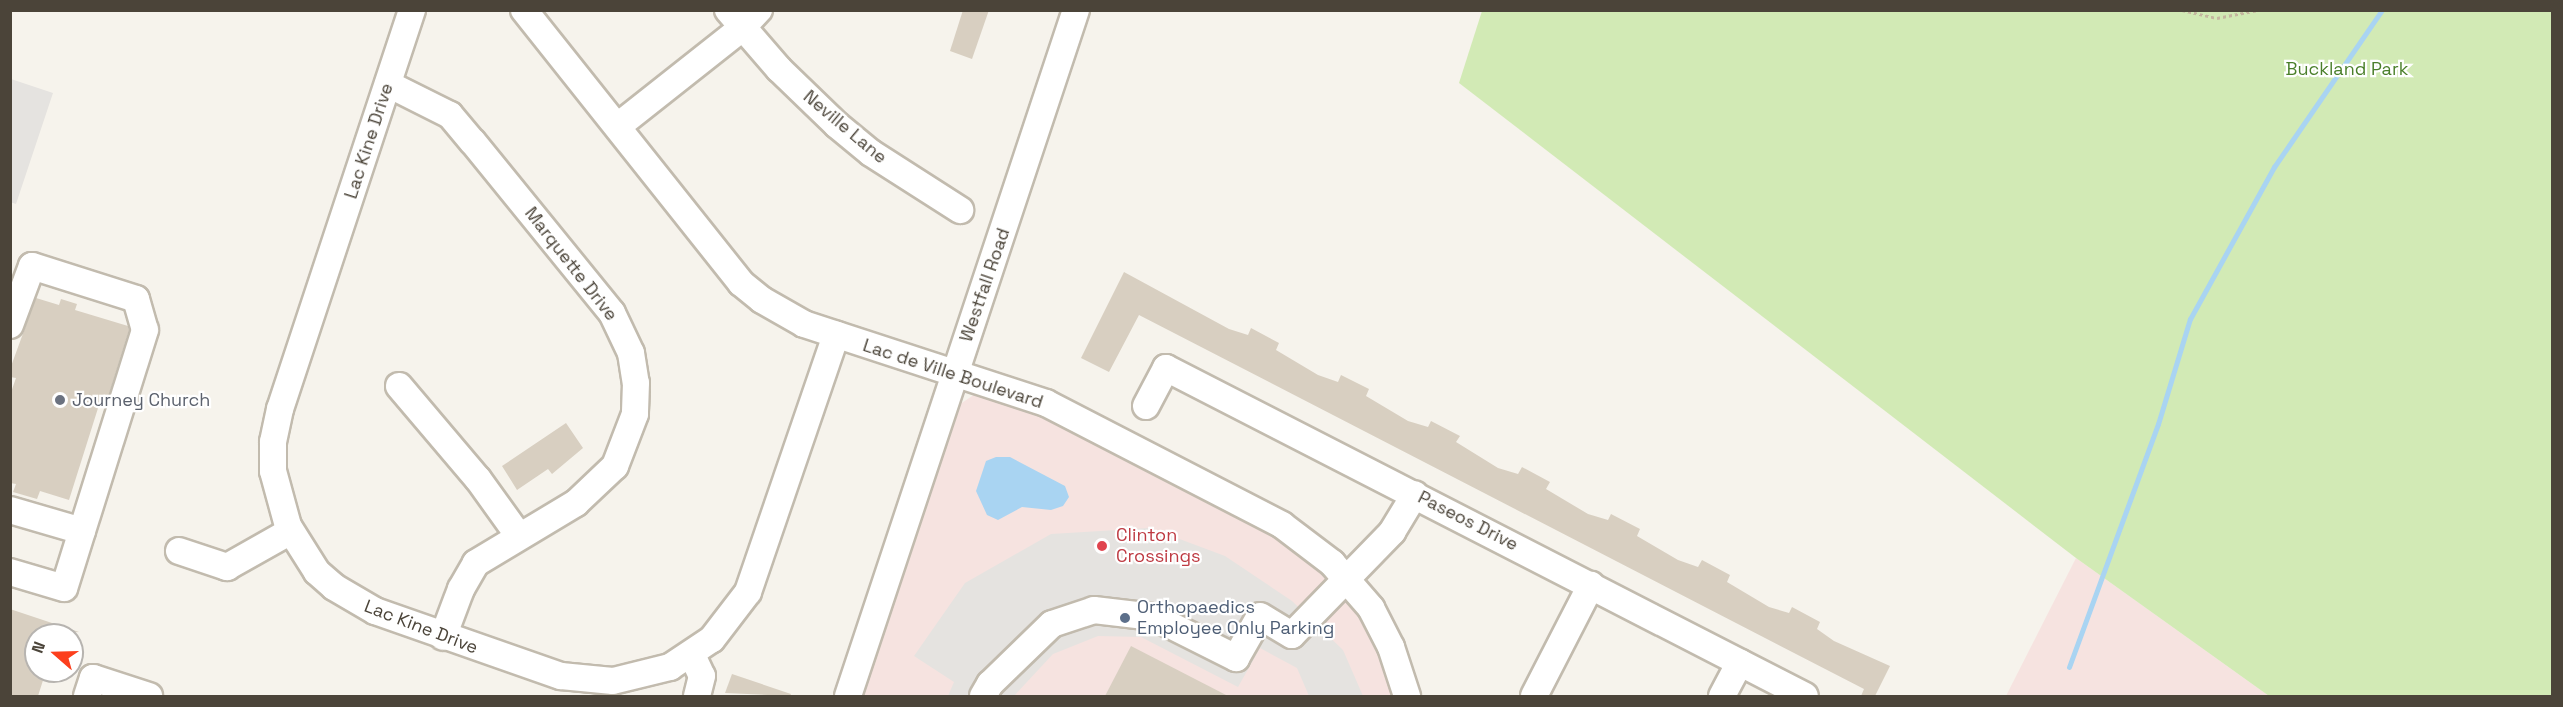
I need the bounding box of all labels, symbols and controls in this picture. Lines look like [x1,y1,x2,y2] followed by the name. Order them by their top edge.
[2286,58,2408,80] park label: Buckland Park
[340,81,398,201] street label: Lac Kine Drive
[799,86,891,168] street label: Neville Lane
[520,203,622,325] street label: Marquette Drive
[955,225,1015,345] street label: Westfall Road
[860,335,1046,413] street label: Lac de Ville Boulevard
[72,389,210,411] place label: Journey Church
[53,393,67,407] marker: Journey Church
[1414,487,1522,555] street label: Paseos Drive
[1116,525,1201,568] place label: Clinton Crossings
[1093,537,1111,555] marker: Clinton Crossings
[361,595,481,659] street label: Lac Kine Drive
[1137,597,1334,640] place label: Orthopaedics Employee Only Parking
[1118,611,1132,625] marker: Orthopaedics Employee Only Parking
[24,623,84,683] north arrow
[27,639,50,656] text: N

